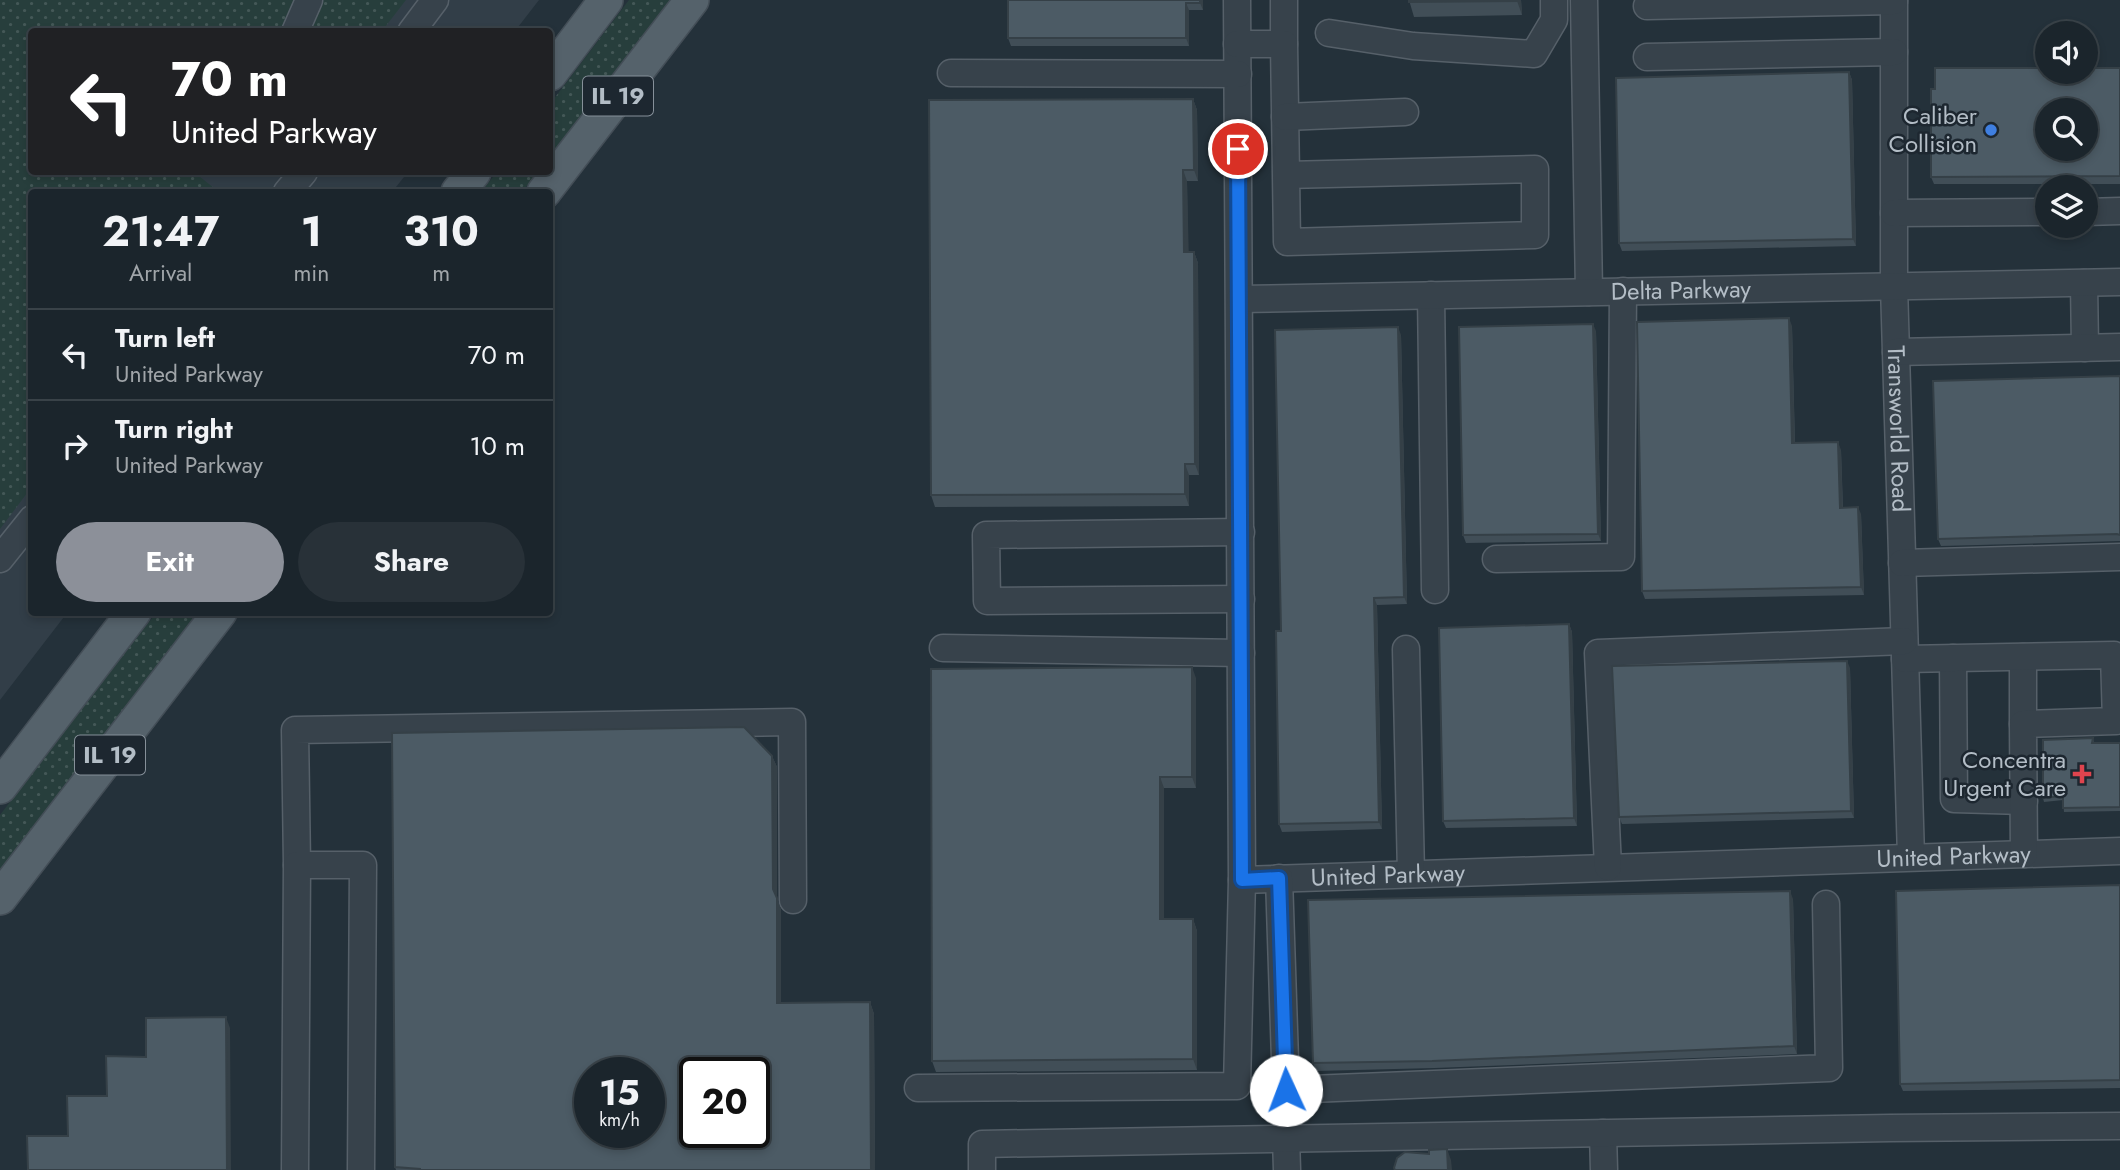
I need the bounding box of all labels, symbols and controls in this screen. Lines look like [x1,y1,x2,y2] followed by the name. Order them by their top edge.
[2035,21,2098,238] map controls
[2035,21,2098,84] button: sound
[171,44,288,114] text: 70 m
[56,56,147,147] icon: left
[583,76,653,116] road number: IL 19
[1889,98,1978,161] place label: Caliber Collision
[2035,98,2098,161] button: search
[171,109,377,155] text: United Parkway
[1208,119,1268,179] pin
[1983,122,1999,138] marker: Caliber Collision
[1219,130,1257,168] icon: arrive
[2035,175,2098,238] button: layers
[102,201,219,262] text: 21:47
[301,201,322,262] text: 1
[404,201,479,262] text: 310
[129,256,192,290] text: Arrival
[293,256,329,290] text: min
[432,256,450,290] text: m
[1610,271,1752,309] street label: Delta Parkway
[115,319,215,357] text: Turn left
[56,336,94,374] icon: left
[468,336,525,374] text: 70 m
[1879,345,1919,513] street label: Transworld Road
[115,357,263,391] text: United Parkway
[115,410,233,448] text: Turn right
[56,427,94,465] icon: right
[470,427,525,465] text: 10 m
[115,448,263,482] text: United Parkway
[56,522,284,602] button: Exit
[298,522,525,602] button: Share
[75,736,145,775] road number: IL 19
[1943,742,2066,805] place label: Concentra Urgent Care
[2072,764,2092,784] marker: Concentra Urgent Care
[1876,836,2032,876] street label: United Parkway
[1310,855,1466,895] street label: United Parkway
[1249,1053,1323,1127] position arrow
[679,1057,770,1148] speed limit sign: 20
[599,1068,640,1118] text: 15
[599,1107,640,1133] text: km/h

